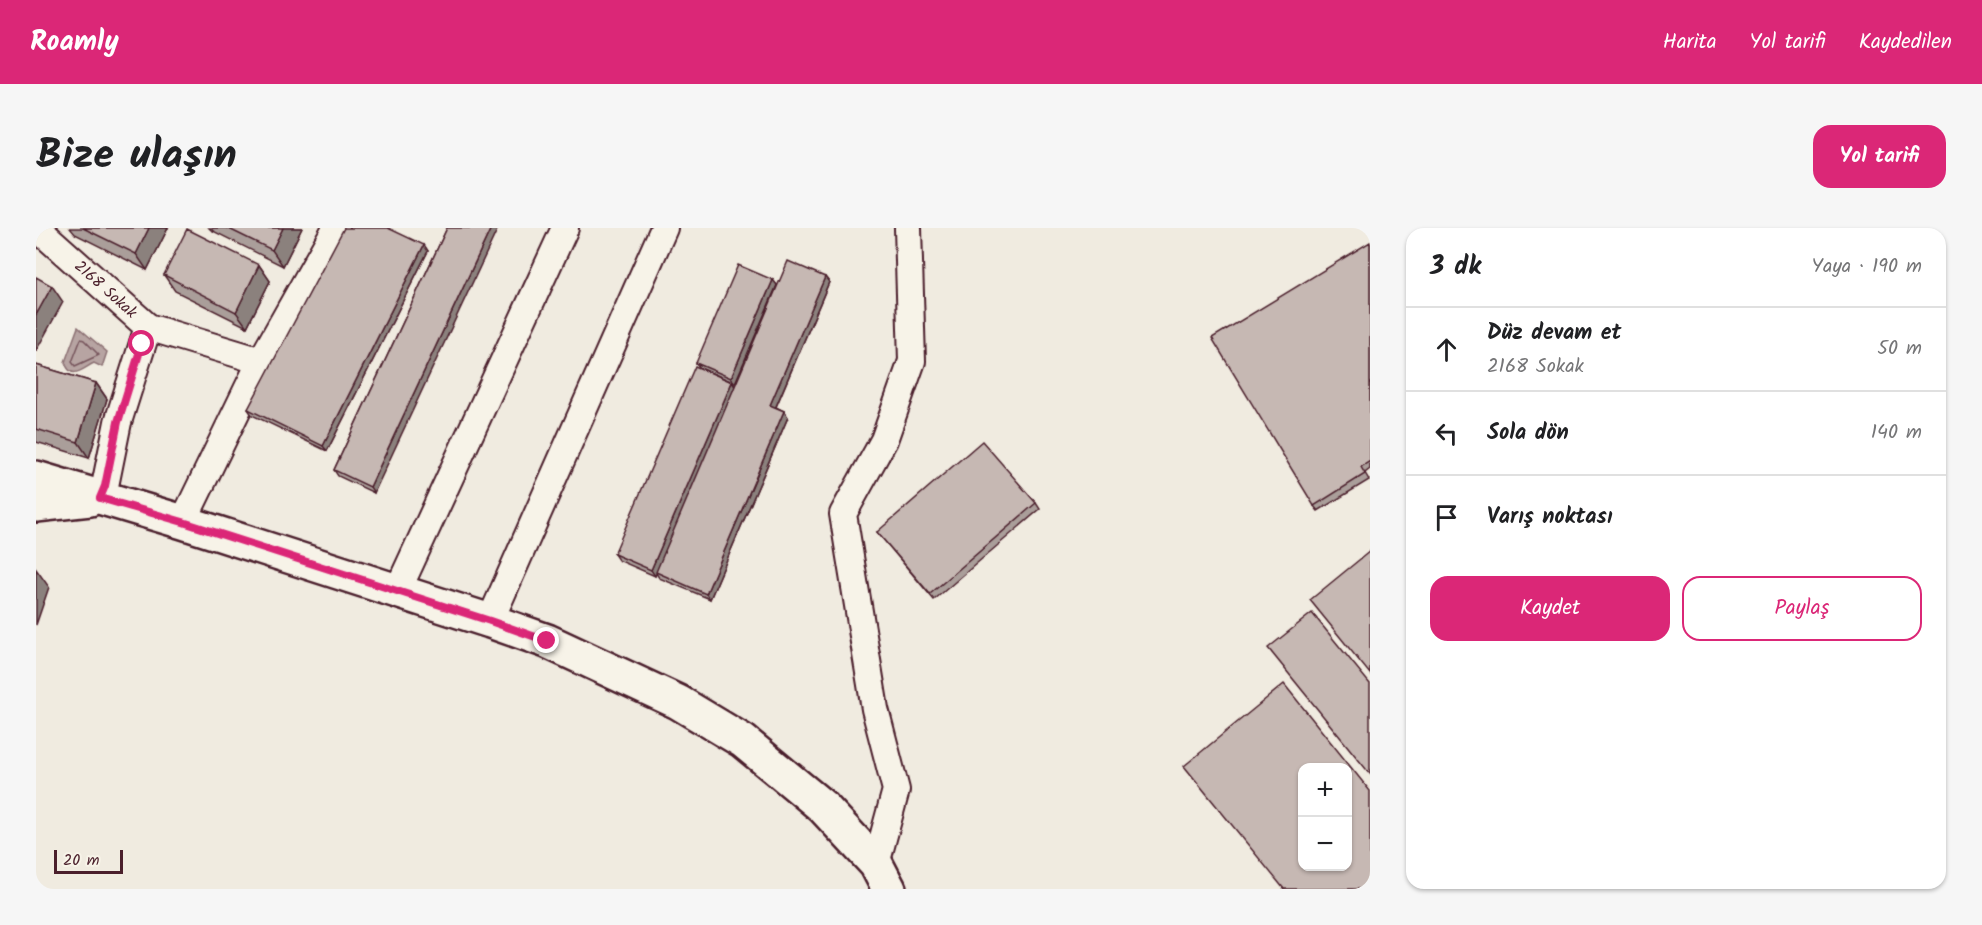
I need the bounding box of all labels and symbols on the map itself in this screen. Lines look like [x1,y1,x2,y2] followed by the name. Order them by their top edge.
[68,254,143,325] street label: 2168 Sokak
[128,330,154,356] route start
[533,627,559,653] route end
[54,847,123,874] scale bar

